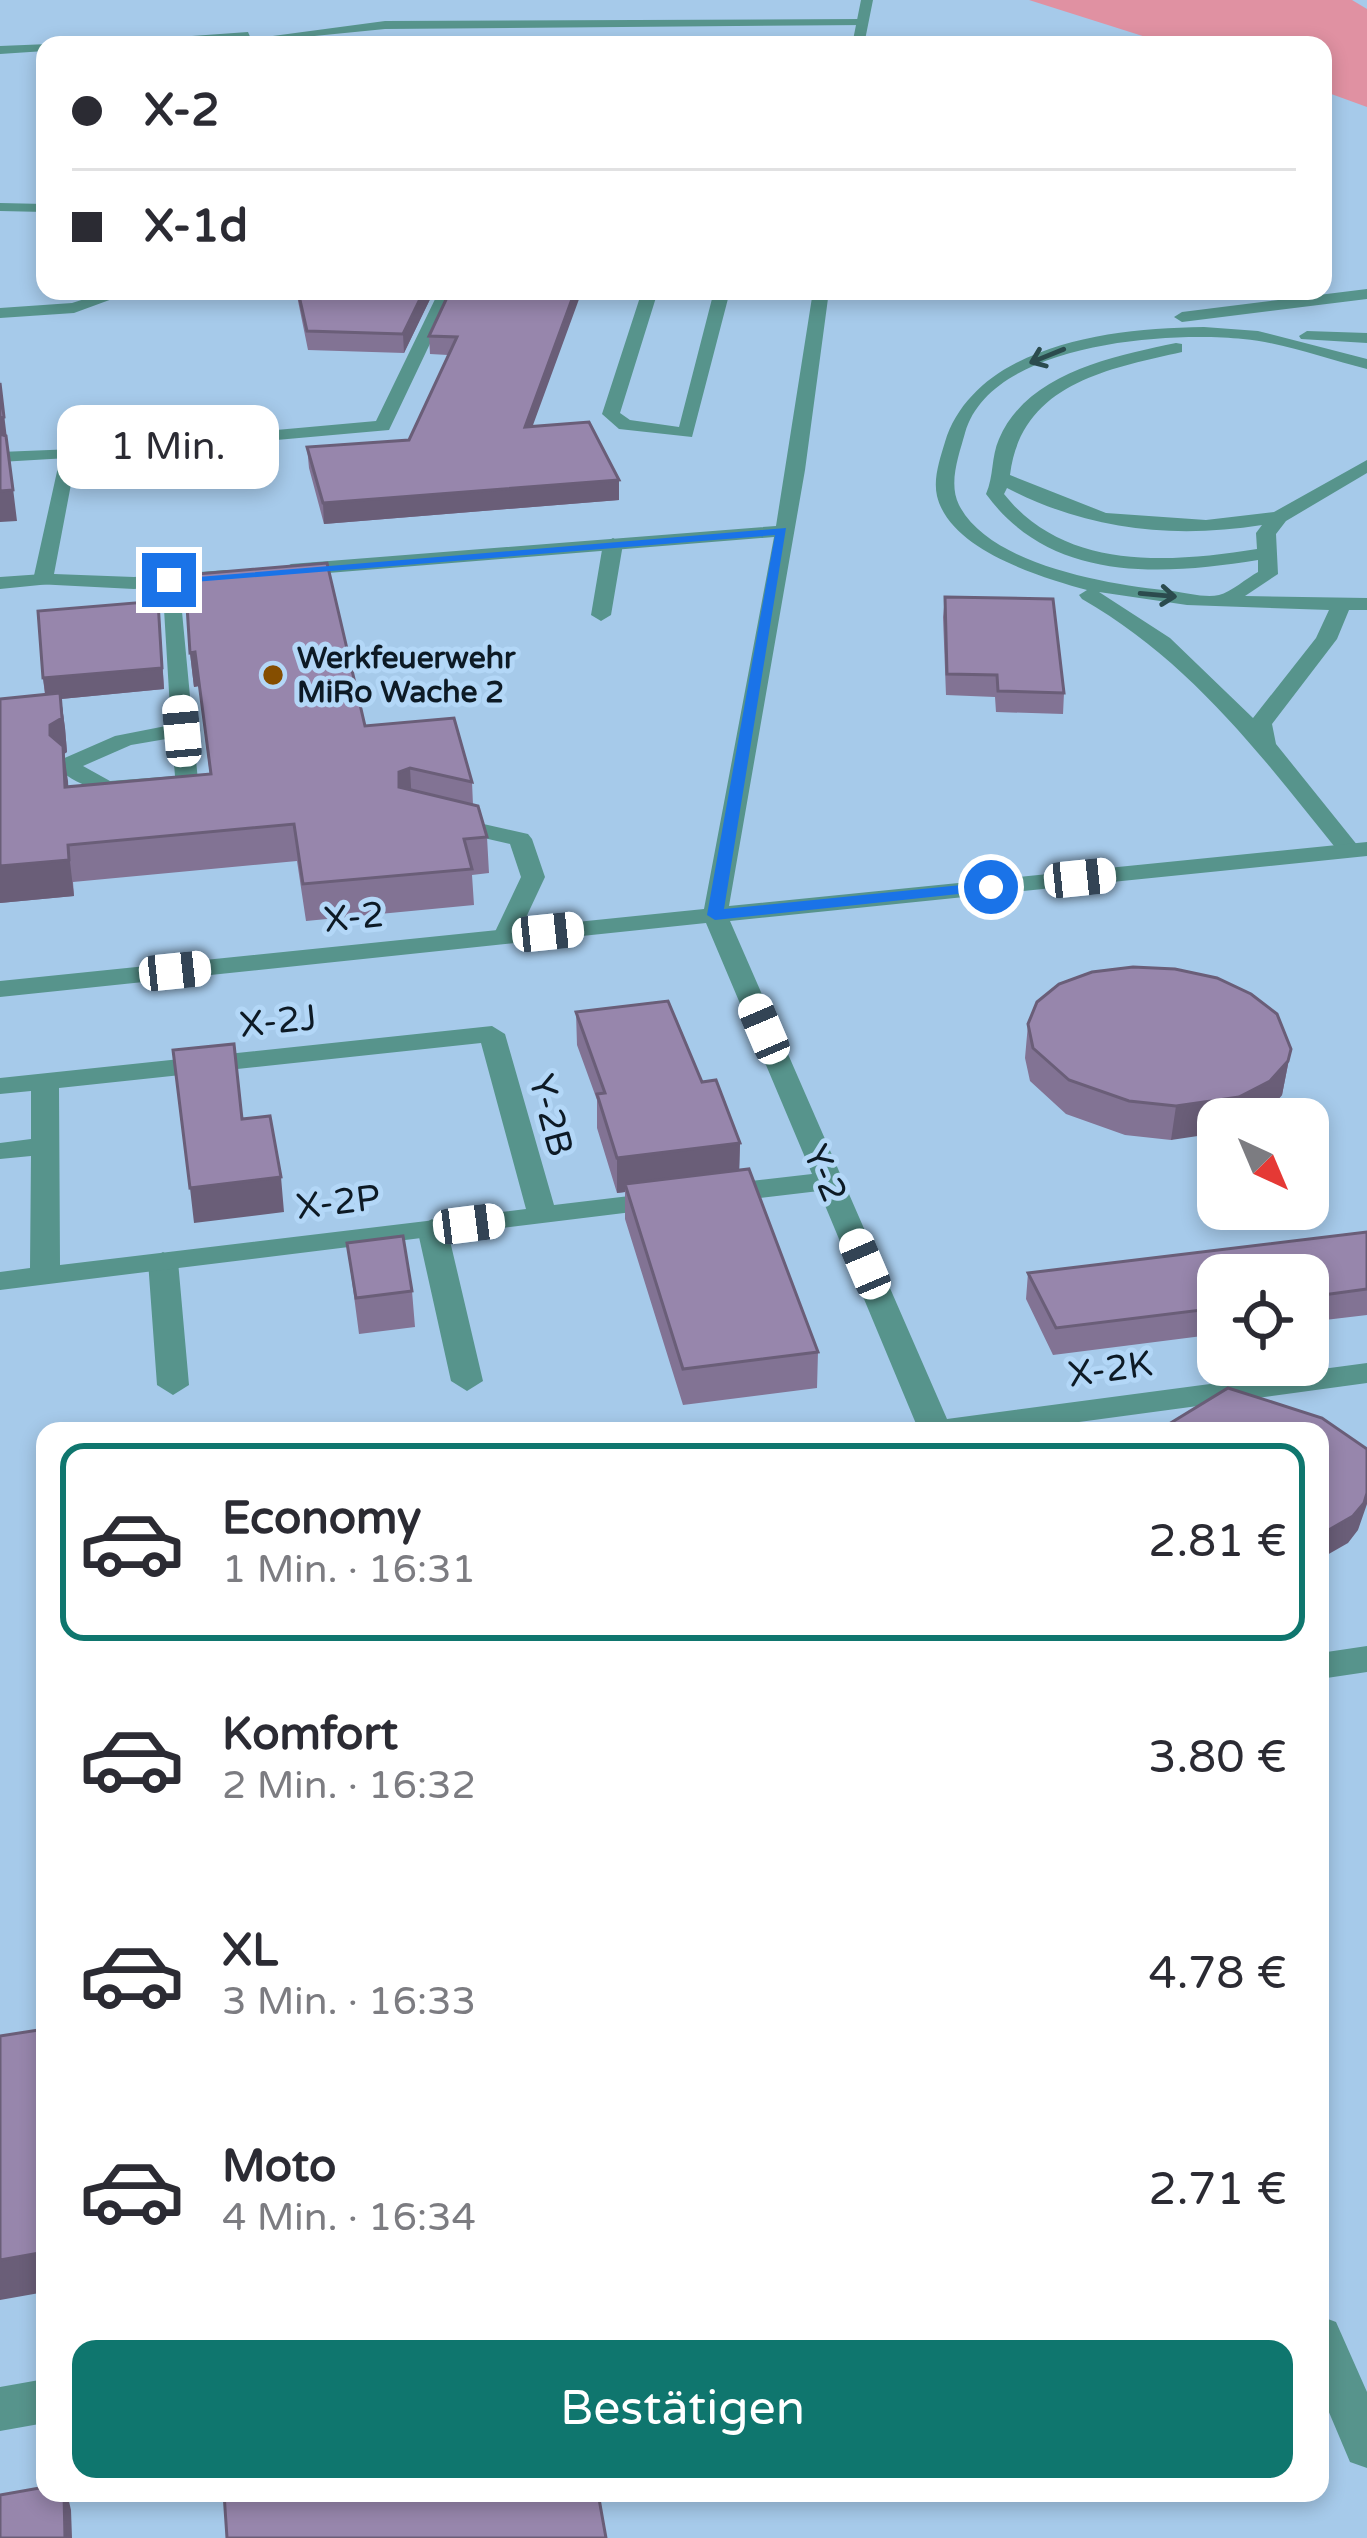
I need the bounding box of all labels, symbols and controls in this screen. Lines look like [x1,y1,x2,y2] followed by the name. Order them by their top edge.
[144,84,219,138] text: X-2
[144,200,248,254] text: X-1d
[1030,347,1067,369] one-way arrow
[58,406,280,490] callout: 1 Min.
[110,423,226,470] text: 1 Min.
[142,553,196,607] route end
[1138,583,1177,606] one-way arrow
[297,640,516,711] place label: Werkfeuerwehr MiRo Wache 2
[260,662,286,688] marker: Werkfeuerwehr MiRo Wache 2
[161,694,203,768] car
[1042,856,1118,900] car
[964,860,1018,914] route start
[322,893,386,942] street label: X-2
[510,910,586,954] car
[137,949,213,993] car
[733,989,795,1069] car
[238,996,319,1047] street label: X-2J
[519,1070,582,1161] street label: Y-2B
[1197,1098,1329,1230] north arrow
[1197,1098,1329,1386] map controls
[794,1139,856,1209] street label: Y-2
[294,1176,383,1229] street label: X-2P
[431,1202,507,1246] car
[834,1224,896,1304] car
[1197,1254,1329,1386] button: locate
[1065,1342,1155,1397] street label: X-2K
[78,1488,186,1596] icon: car
[222,1492,421,1546] text: Economy
[1148,1515,1287,1569] text: 2.81 €
[222,1546,476,1593] text: 1 Min. · 16:31
[78,1704,186,1812] icon: car
[222,1708,398,1762] text: Komfort
[1148,1731,1287,1785] text: 3.80 €
[222,1762,476,1809] text: 2 Min. · 16:32
[78,1920,186,2028] icon: car
[222,1924,278,1978] text: XL
[1149,1947,1287,2001] text: 4.78 €
[222,1978,476,2025] text: 3 Min. · 16:33
[78,2136,186,2244] icon: car
[222,2140,336,2194] text: Moto
[1149,2163,1287,2217] text: 2.71 €
[222,2194,476,2241] text: 4 Min. · 16:34
[72,2340,1293,2478] button: Bestätigen

